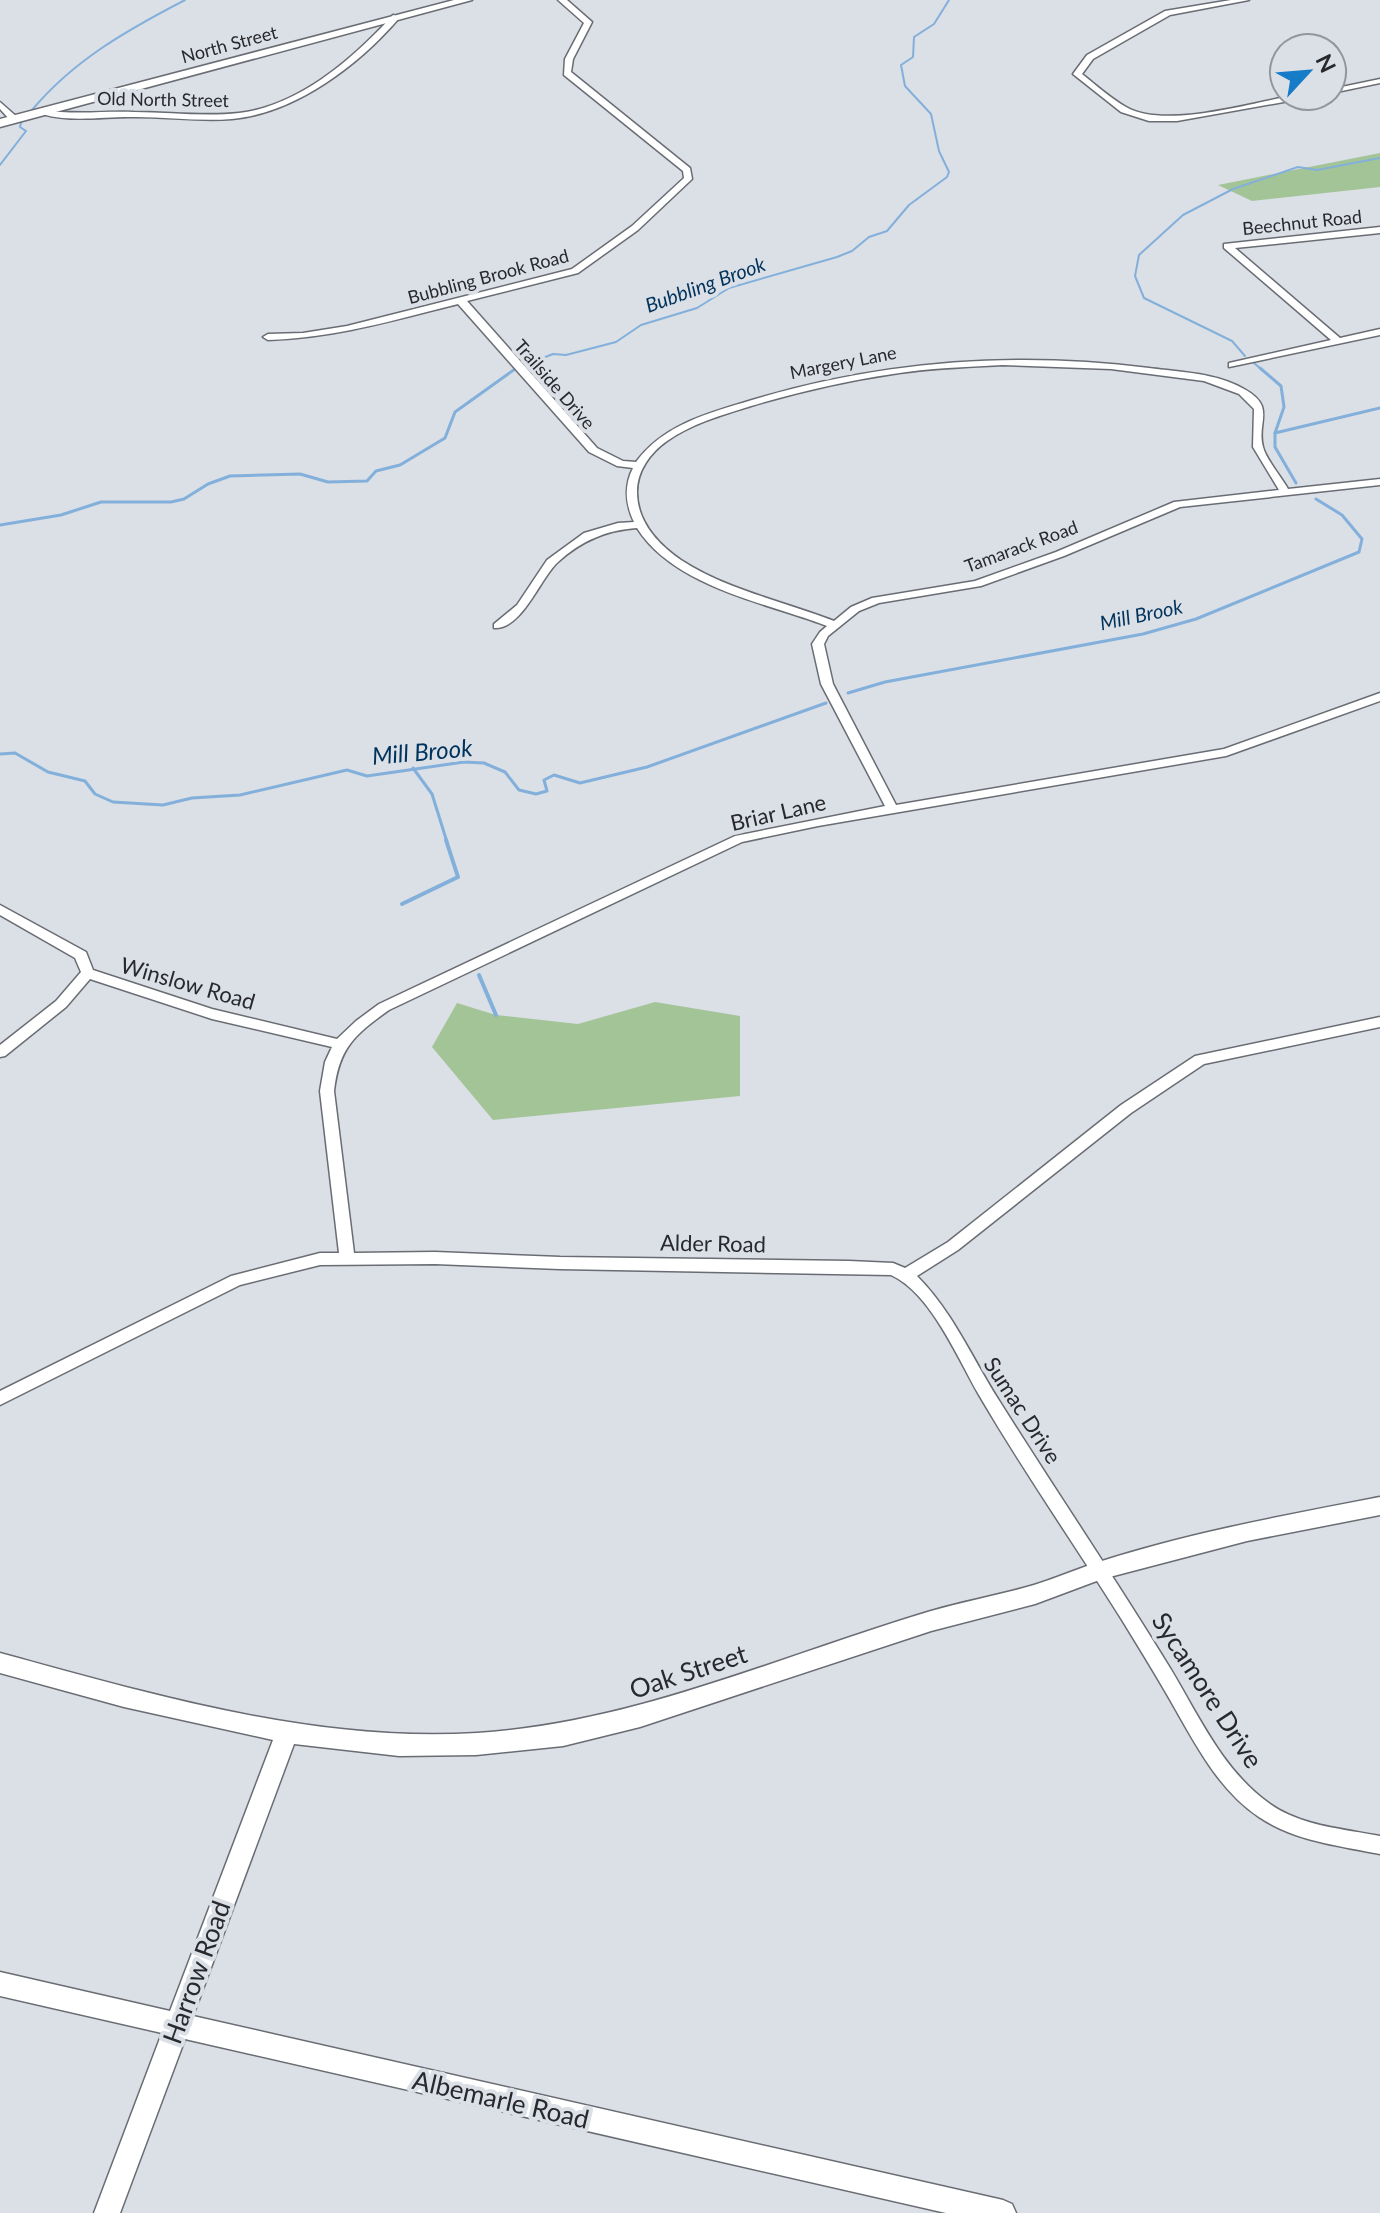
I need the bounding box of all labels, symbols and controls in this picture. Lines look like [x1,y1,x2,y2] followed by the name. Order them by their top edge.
[178,20,280,67] street label: North Street
[1268,32,1348,112] north arrow
[1311,49,1342,77] text: N
[97,87,230,111] street label: Old North Street
[1241,205,1363,239] street label: Beechnut Road
[405,244,571,308] street label: Bubbling Brook Road
[642,251,769,317] water label: Bubbling Brook
[510,335,600,433] street label: Trailside Drive
[788,341,898,383] street label: Margery Lane
[961,515,1081,577] street label: Tamarack Road
[1097,593,1185,634] water label: Mill Brook
[371,732,474,770] water label: Mill Brook
[727,788,829,836] street label: Briar Lane
[118,951,258,1015] street label: Winslow Road
[660,1229,766,1257] street label: Alder Road
[979,1352,1067,1468] street label: Sumac Drive
[1146,1606,1270,1774] street label: Sycamore Drive
[625,1637,751,1705] street label: Oak Street
[155,1896,237,2048] street label: Harrow Road
[410,2063,592,2135] street label: Albemarle Road

